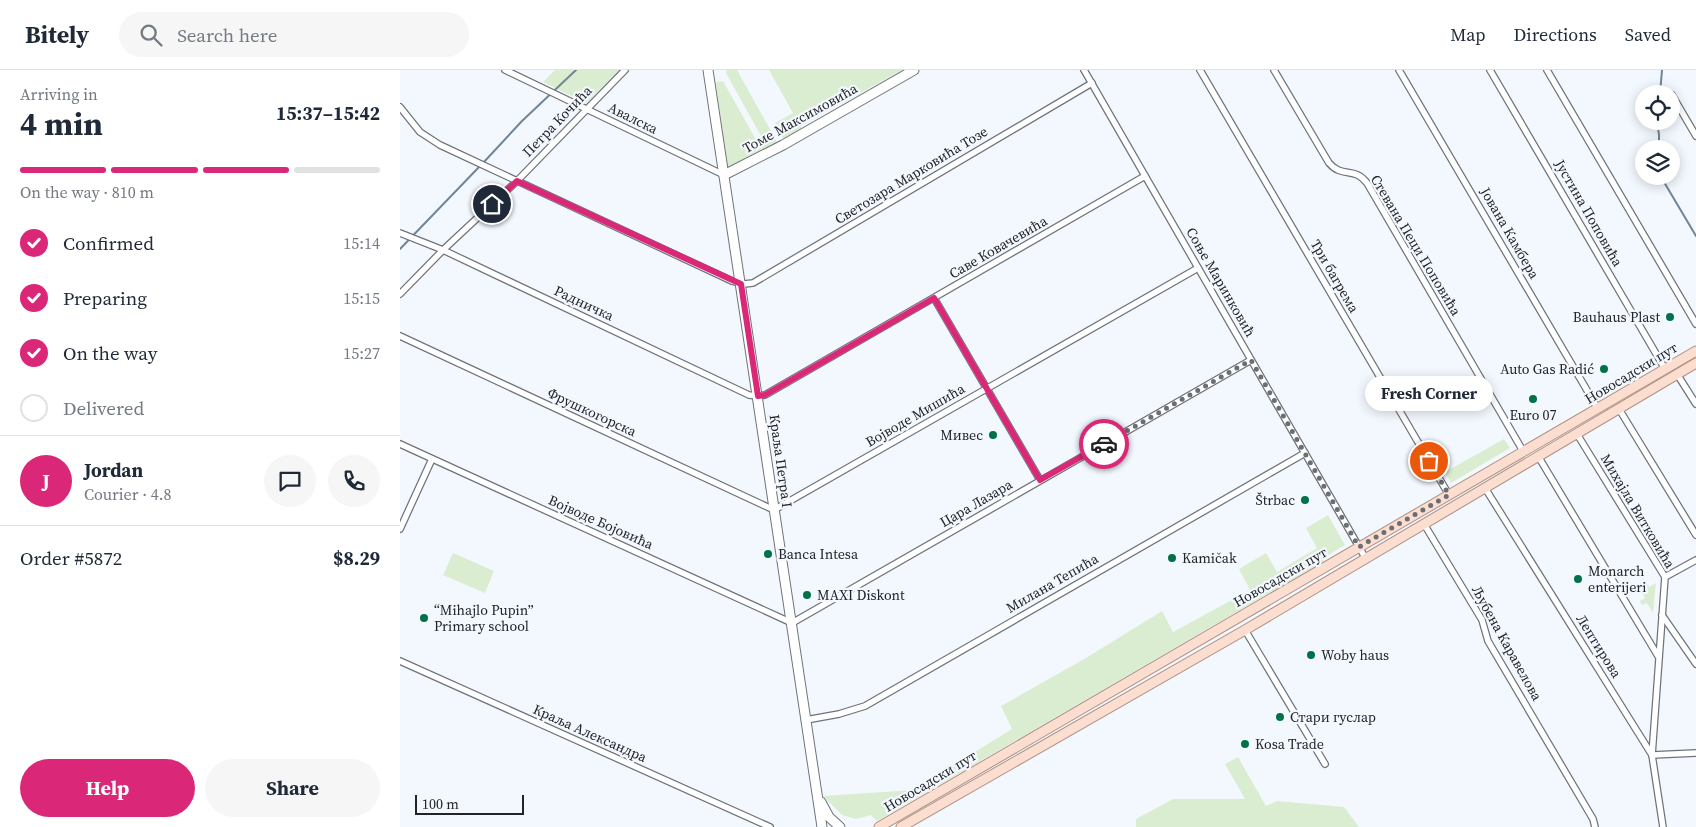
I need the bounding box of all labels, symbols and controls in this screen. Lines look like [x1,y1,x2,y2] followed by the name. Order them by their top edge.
[119,12,469,57] search box
[25,18,89,51] text: Bitely
[137,21,165,49] icon: search
[177,22,277,48] text: Search here
[1450,22,1486,47] text: Map
[1514,22,1597,47] text: Directions
[1625,22,1671,47] text: Saved
[739,78,862,158] street label: Томе Максимовића
[518,80,597,161] street label: Петра Кочића
[20,83,98,105] text: Arriving in
[1635,85,1680,185] map controls
[1635,85,1680,130] button: locate
[605,97,662,139] street label: Авалска
[276,100,380,126] text: 15:37–15:42
[20,102,103,146] text: 4 min
[831,121,991,229] street label: Светозара Марковића Тозе
[1635,140,1680,185] button: layers
[1550,155,1628,271] street label: Јустина Поповића
[1366,171,1467,320] street label: Стевана Пеци Поповића
[20,181,154,203] text: On the way · 810 m
[471,183,513,225] pin
[1475,183,1545,283] street label: Јована Камбера
[478,190,506,218] icon: home
[945,210,1052,283] street label: Саве Ковачевића
[1181,224,1261,340] street label: Соње Маринковић
[20,229,48,257] icon: check
[63,230,154,256] text: Confirmed
[343,232,380,254] text: 15:14
[1306,236,1365,317] street label: Три багрема
[551,280,618,326] street label: Радничка
[20,284,48,312] icon: check
[63,285,147,311] text: Preparing
[343,287,380,309] text: 15:15
[1573,307,1660,327] place label: Bauhaus Plast
[1664,311,1676,323] marker: Bauhaus Plast
[1581,337,1682,409] street label: Новосадски пут
[20,339,48,367] icon: check
[63,340,158,366] text: On the way
[343,342,380,364] text: 15:27
[1500,359,1594,379] place label: Auto Gas Radić
[1598,363,1610,375] marker: Auto Gas Radić
[1365,376,1493,411] callout: Fresh Corner
[862,378,969,452] street label: Војводе Мишића
[1381,382,1477,404] text: Fresh Corner
[544,383,640,442] street label: Фрушкогорска
[1527,393,1539,405] marker: Euro 07
[63,395,144,421] text: Delivered
[1509,405,1557,425] place label: Euro 07
[765,413,797,509] street label: Краља Петра I
[1079,419,1129,469] courier
[940,425,983,445] place label: Мивес
[987,429,999,441] marker: Мивес
[1090,430,1118,458] icon: car
[1408,440,1450,482] pin
[1415,447,1443,475] icon: bag
[1596,450,1681,573] street label: Михајла Витковића
[264,455,316,507] button: chat
[328,455,380,507] button: phone
[84,457,143,483] text: Jordan
[42,468,50,494] text: J
[936,474,1017,532] street label: Цара Лазара
[84,483,172,505] text: Courier · 4.8
[545,490,658,554] street label: Војводе Бојовића
[1256,490,1295,510] place label: Štrbac
[1299,494,1311,506] marker: Štrbac
[1229,542,1331,612] street label: Новосадски пут
[778,544,859,564] place label: Banca Intesa
[20,545,122,571] text: Order #5872
[333,545,380,571] text: $8.29
[762,548,774,560] marker: Banca Intesa
[1002,548,1103,618] street label: Милана Тепића
[1182,548,1237,568] place label: Kamičak
[1166,552,1178,564] marker: Kamičak
[1588,561,1646,597] place label: Monarch enterijeri
[1572,573,1584,585] marker: Monarch enterijeri
[1467,582,1547,705] street label: Љубена Каравелова
[817,585,905,605] place label: MAXI Diskont
[801,589,813,601] marker: MAXI Diskont
[434,600,534,636] place label: “Mihajlo Pupin” Primary school
[1572,610,1627,682] street label: Лептирова
[418,612,430,624] marker: “Mihajlo Pupin” Primary school
[1321,645,1389,665] place label: Woby haus
[1305,649,1317,661] marker: Woby haus
[530,699,651,767] street label: Краља Александра
[1290,707,1376,727] place label: Стари гуслар
[1274,711,1286,723] marker: Стари гуслар
[1255,734,1324,754] place label: Kosa Trade
[1239,738,1251,750] marker: Kosa Trade
[880,745,981,817] street label: Новосадски пут
[20,759,195,817] button: Help
[205,759,380,817] button: Share
[415,792,524,815] scale bar
[422,794,459,814] text: 100 m

